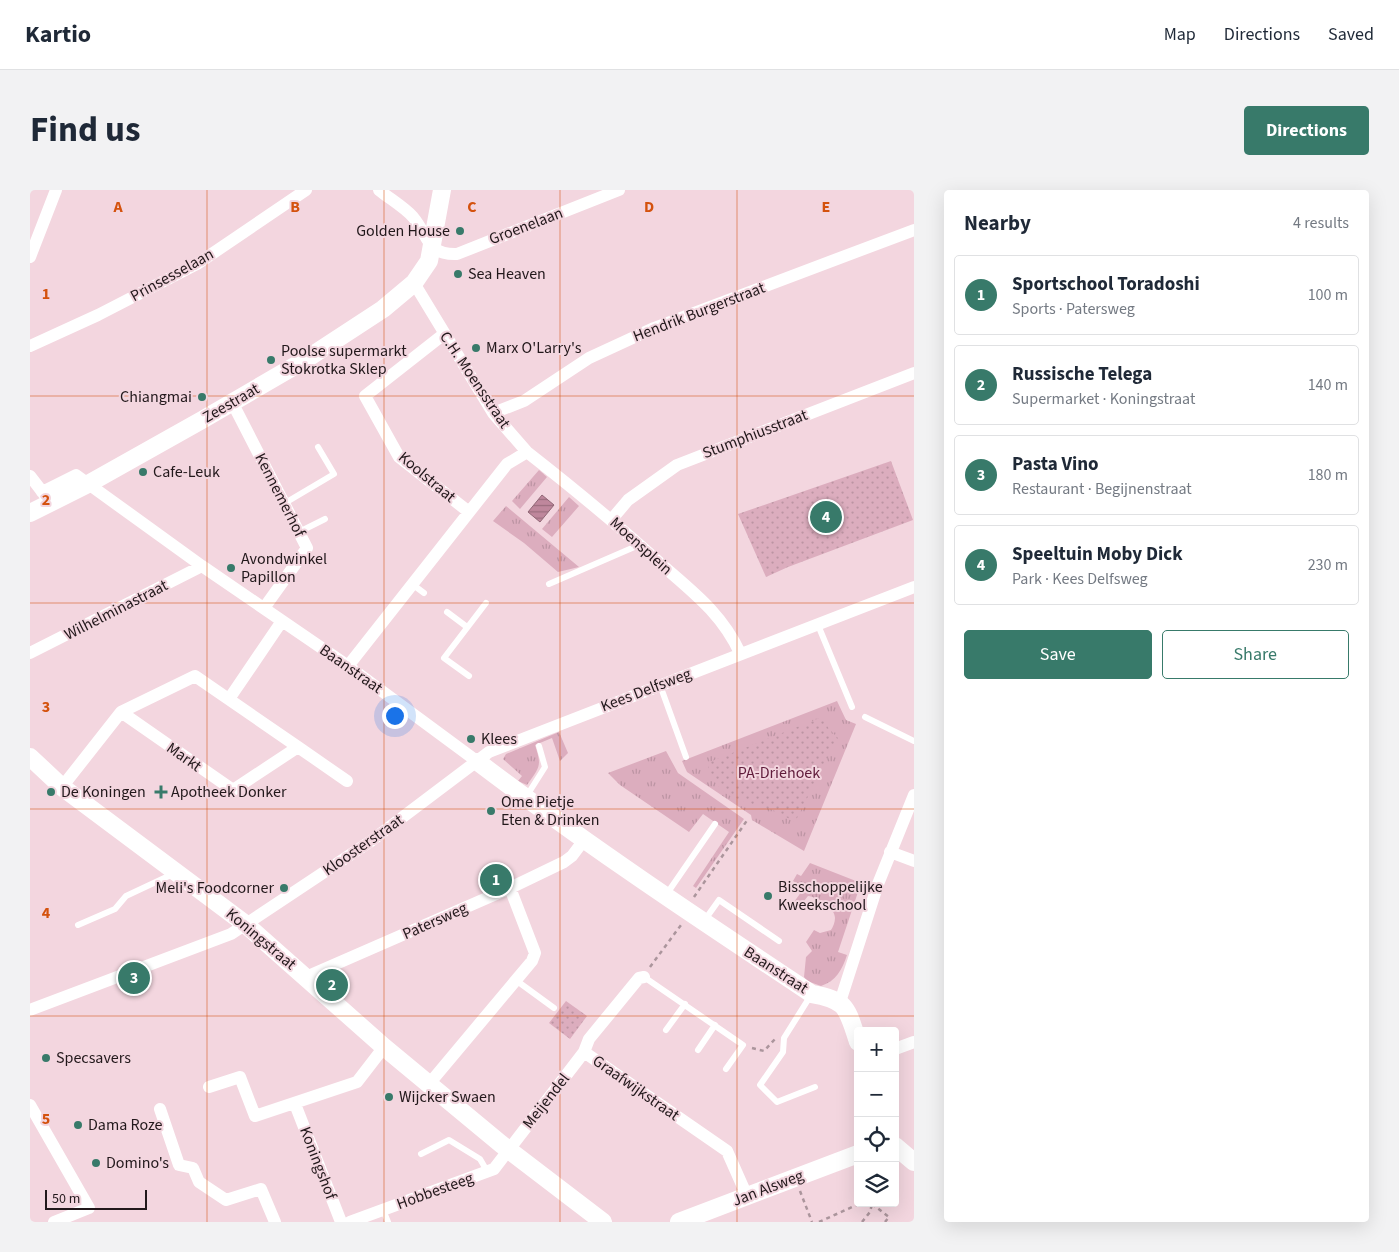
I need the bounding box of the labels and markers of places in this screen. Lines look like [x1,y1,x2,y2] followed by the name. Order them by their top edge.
[356,220,450,242] place label: Golden House
[454,225,466,237] marker: Golden House
[468,263,546,285] place label: Sea Heaven
[452,268,464,280] marker: Sea Heaven
[486,337,582,359] place label: Marx O'Larry's
[281,340,407,380] place label: Poolse supermarkt Stokrotka Sklep
[470,342,482,354] marker: Marx O'Larry's
[265,354,277,366] marker: Poolse supermarkt Stokrotka Sklep
[120,386,192,408] place label: Chiangmai
[196,391,208,403] marker: Chiangmai
[153,461,220,483] place label: Cafe-Leuk
[137,466,149,478] marker: Cafe-Leuk
[810,498,842,536] pin: 4
[241,548,327,588] place label: Avondwinkel Papillon
[225,562,237,574] marker: Avondwinkel Papillon
[481,728,517,750] place label: Klees
[465,733,477,745] marker: Klees
[61,781,146,803] place label: De Koningen
[171,781,287,803] place label: Apotheek Donker
[45,786,57,798] marker: De Koningen
[155,786,167,798] marker: Apotheek Donker
[501,791,599,831] place label: Ome Pietje Eten & Drinken
[485,805,497,817] marker: Ome Pietje Eten & Drinken
[480,861,512,899] pin: 1
[778,876,883,916] place label: Bisschoppelijke Kweekschool
[156,877,274,899] place label: Meli's Foodcorner
[278,882,290,894] marker: Meli's Foodcorner
[762,890,774,902] marker: Bisschoppelijke Kweekschool
[118,959,150,997] pin: 3
[316,966,348,1004] pin: 2
[56,1047,131,1069] place label: Specsavers
[40,1052,52,1064] marker: Specsavers
[399,1086,496,1108] place label: Wijcker Swaen
[383,1091,395,1103] marker: Wijcker Swaen
[88,1114,163,1136] place label: Dama Roze
[72,1119,84,1131] marker: Dama Roze
[106,1152,169,1174] place label: Domino's
[90,1157,102,1169] marker: Domino's

